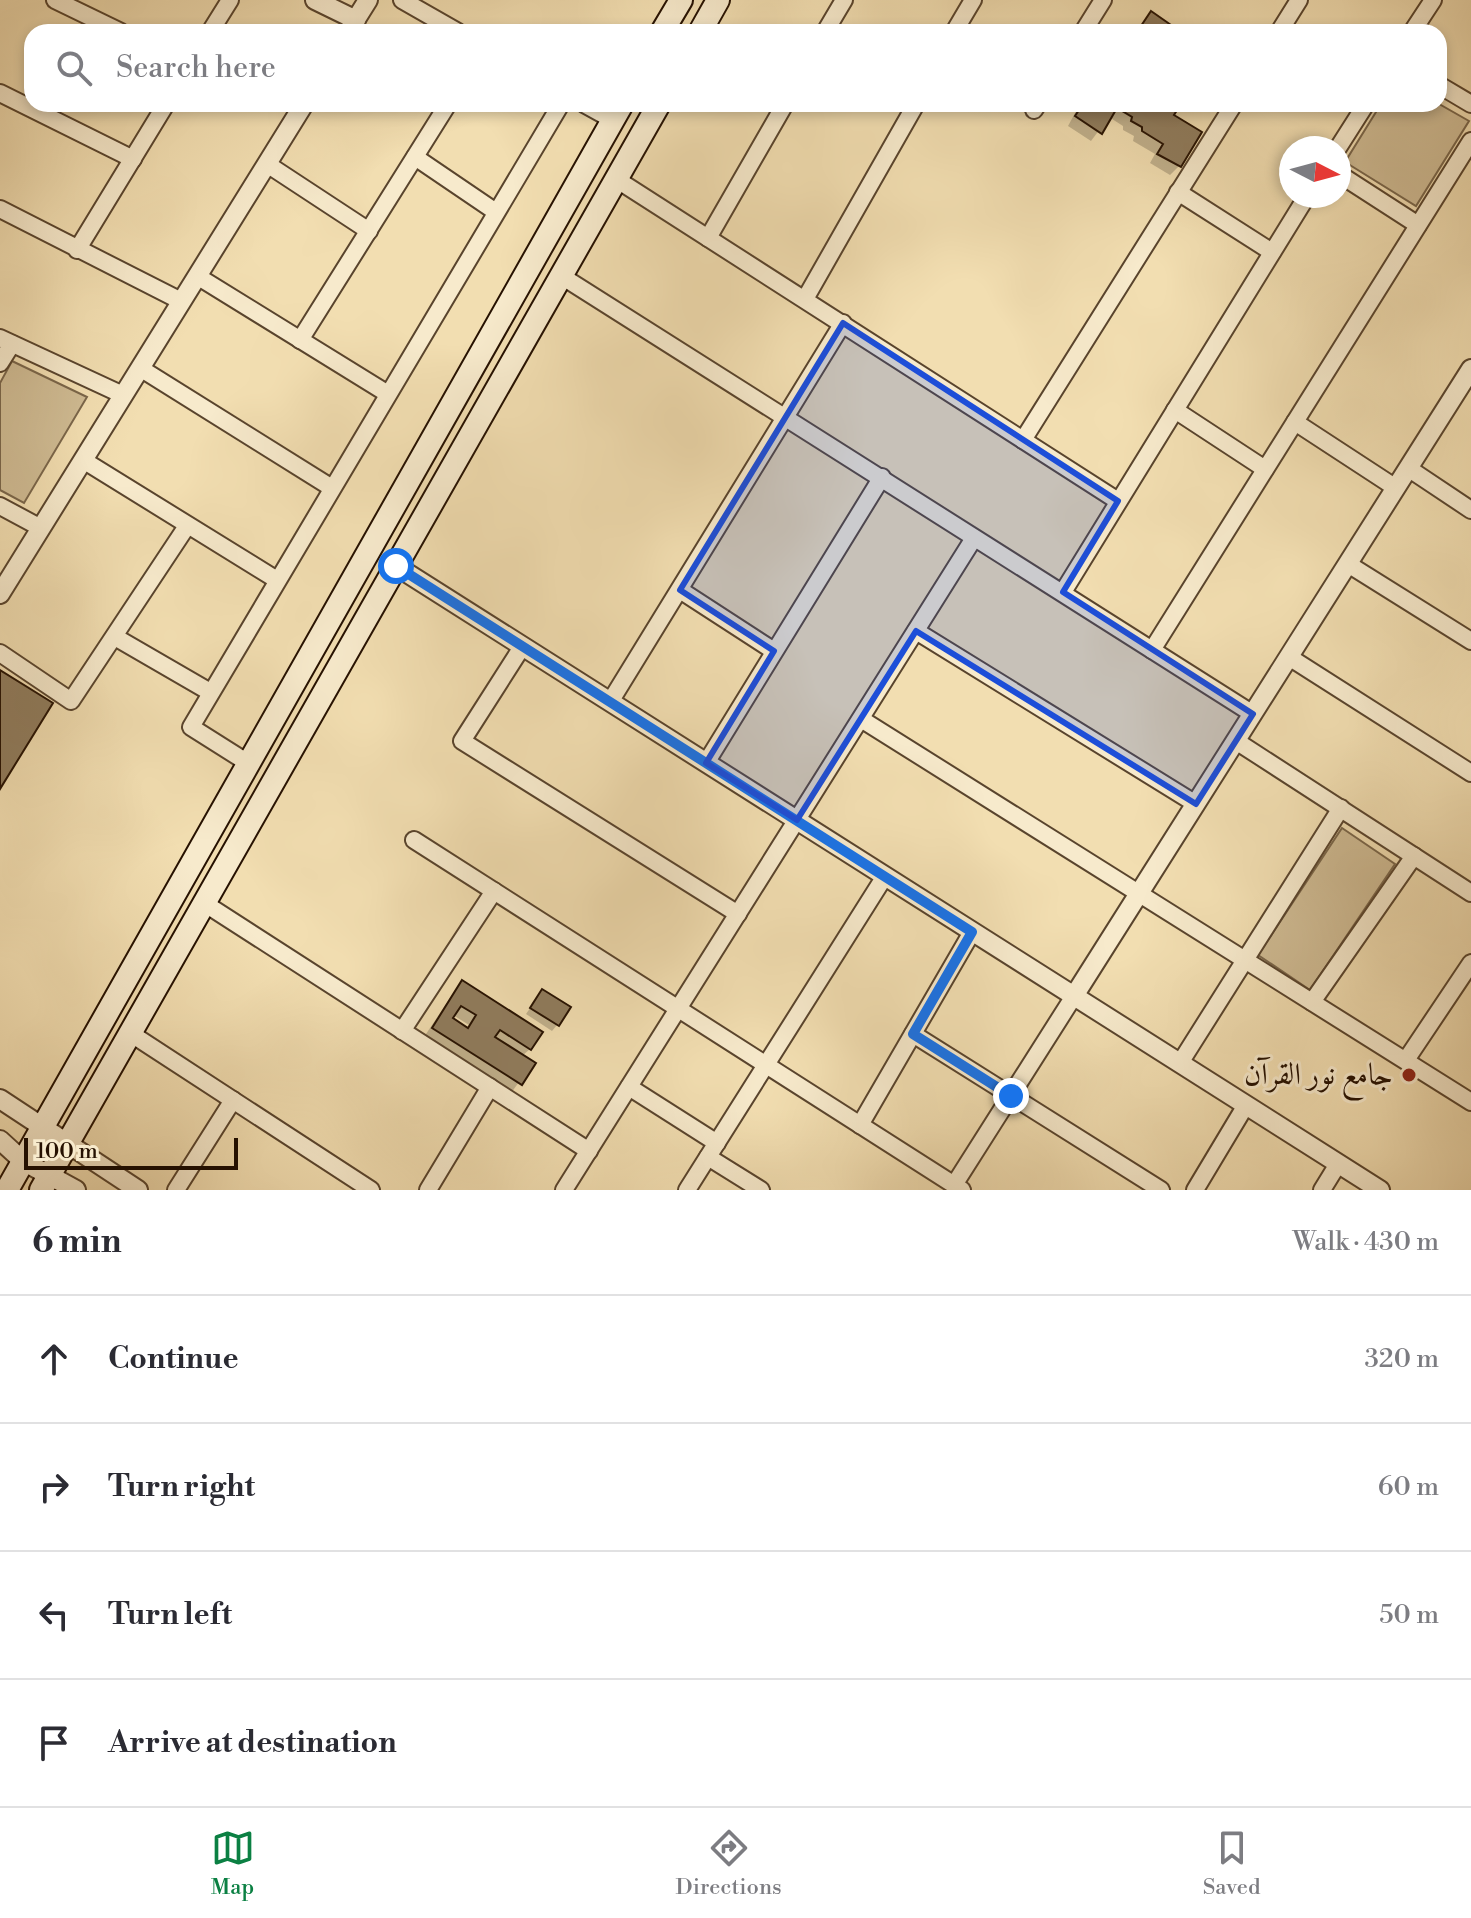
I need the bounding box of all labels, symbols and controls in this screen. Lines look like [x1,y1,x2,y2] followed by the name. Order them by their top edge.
[24,24,1447,112] search box
[52,46,96,90] icon: search
[116,49,276,87] text: Search here
[1279,136,1351,208] north arrow
[378,548,414,584] route start
[1244,1056,1393,1101] place label: جامع نور القرآن
[1400,1066,1418,1084] marker: جامع نور القرآن
[993,1078,1029,1114] route end
[24,1134,238,1170] scale bar
[36,1138,98,1165] text: 100 m
[32,1221,122,1263] text: 6 min
[1292,1226,1439,1258] text: Walk · 430 m
[32,1337,76,1381] icon: ahead
[108,1340,239,1378] text: Continue
[1364,1343,1439,1375] text: 320 m
[32,1465,76,1509] icon: right
[108,1468,255,1506] text: Turn right
[1378,1471,1439,1503] text: 60 m
[32,1593,76,1637] icon: left
[108,1596,232,1634] text: Turn left
[1379,1599,1439,1631] text: 50 m
[32,1721,76,1765] icon: arrive
[108,1724,397,1762] text: Arrive at destination
[211,1826,255,1901] tab: Map
[676,1826,782,1901] tab: Directions
[1203,1826,1260,1901] tab: Saved

